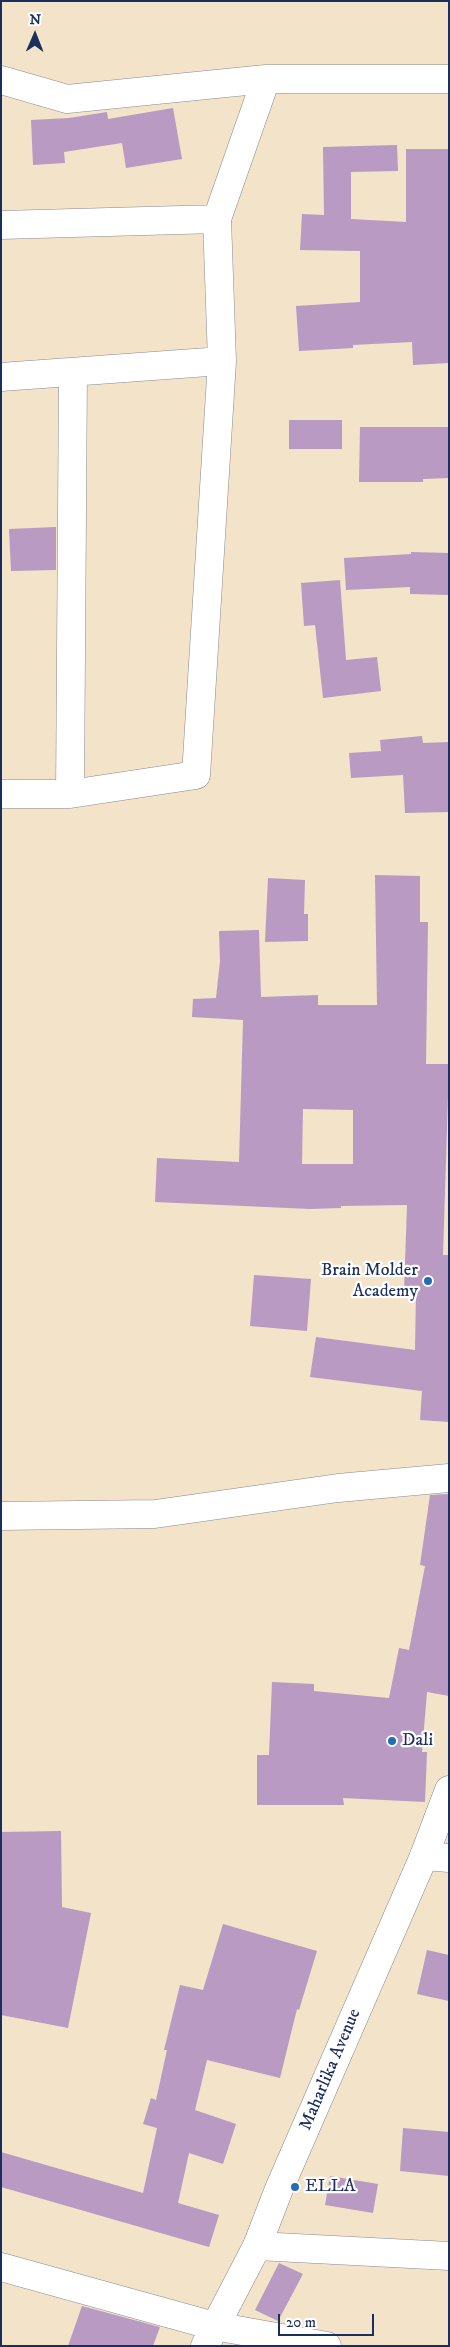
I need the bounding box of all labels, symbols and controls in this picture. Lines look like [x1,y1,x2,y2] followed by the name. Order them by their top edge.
[10,10,60,60] north arrow
[29,11,41,29] text: N
[321,1260,418,1302] place label: Brain Molder Academy
[422,1275,434,1287] marker: Brain Molder Academy
[402,1730,433,1752] place label: Dali
[386,1735,398,1747] marker: Dali
[296,2006,366,2134] street label: Maharlika Avenue
[305,2176,355,2198] place label: ELLA
[289,2181,301,2193] marker: ELLA
[280,2304,376,2336] scale bar
[286,2313,316,2332] text: 20 m

